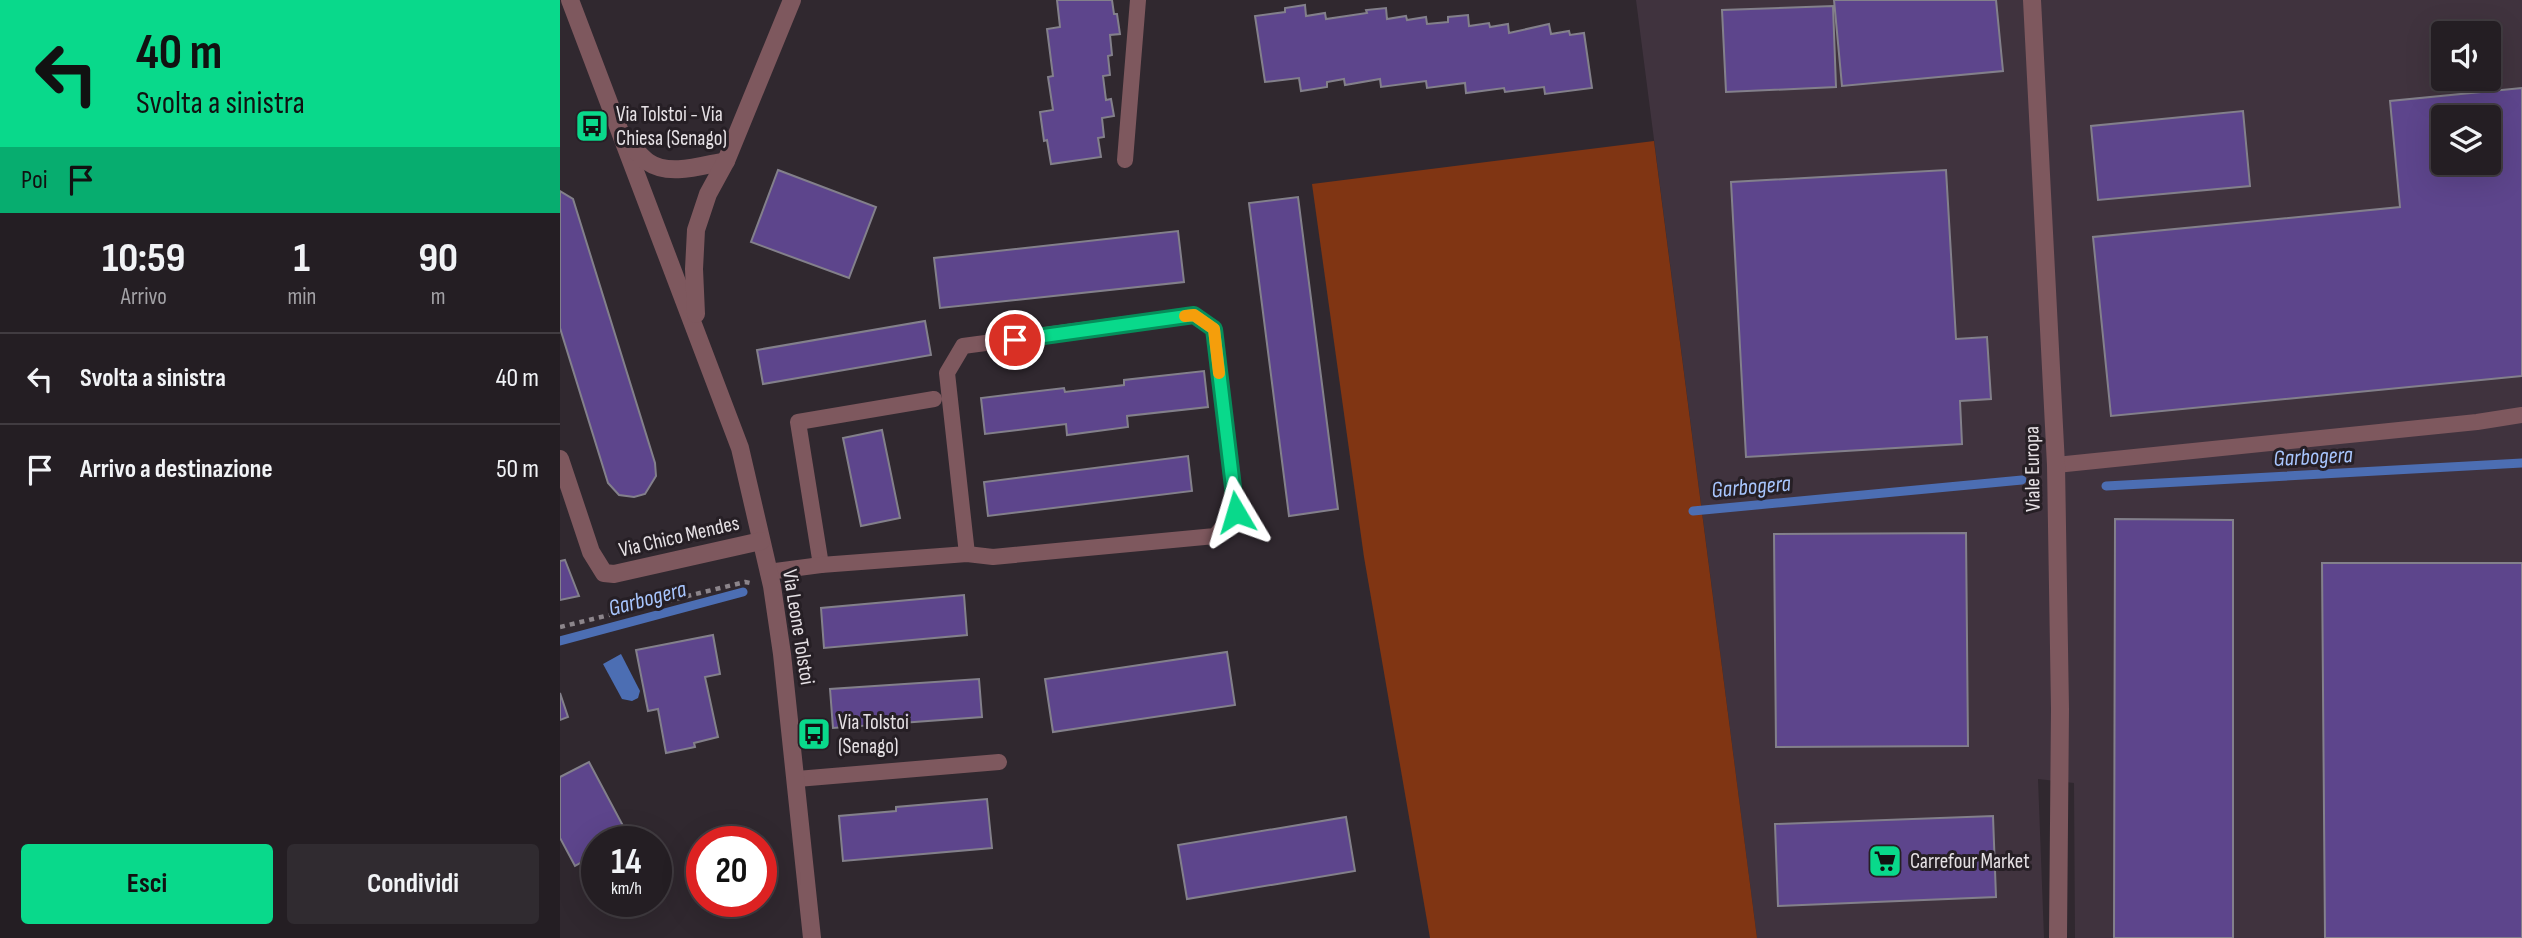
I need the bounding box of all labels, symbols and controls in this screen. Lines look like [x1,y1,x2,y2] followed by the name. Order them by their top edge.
[2431,21,2501,175] map controls
[2431,21,2501,91] button: sound
[136,24,222,83] text: 40 m
[21,28,112,119] icon: left
[136,84,305,123] text: Svolta a sinistra
[616,102,727,151] place label: Via Tolstoi - Via Chiesa (Senago)
[2431,105,2501,175] button: layers
[573,107,611,145] bus stop icon: Via Tolstoi - Via Chiesa (Senago)
[62,161,100,199] icon: arrive
[21,165,48,196] text: Poi
[102,233,186,284] text: 10:59
[294,233,310,284] text: 1
[418,233,458,284] text: 90
[121,283,167,311] text: Arrivo
[287,283,316,311] text: min
[431,283,446,311] text: m
[985,310,1045,370] pin
[996,321,1034,359] icon: arrive
[21,360,59,398] icon: left
[80,363,226,394] text: Svolta a sinistra
[496,363,539,394] text: 40 m
[2019,426,2046,512] street label: Viale Europa
[2273,441,2354,473] water label: Garbogera
[21,451,59,489] icon: arrive
[80,454,273,485] text: Arrivo a destinazione
[496,454,539,485] text: 50 m
[1710,470,1793,504] water label: Garbogera
[1199,475,1273,549] position arrow
[616,510,742,562] street label: Via Chico Mendes
[777,568,820,687] street label: Via Leone Tolstoi
[605,575,690,623] water label: Garbogera
[838,710,909,759] place label: Via Tolstoi (Senago)
[795,715,833,753] bus stop icon: Via Tolstoi (Senago)
[686,826,777,917] speed limit sign: 20
[611,841,642,884] text: 14
[1866,842,1904,880] supermarket icon: Carrefour Market
[21,844,273,924] button: Esci
[287,844,539,924] button: Condividi
[1910,849,2030,874] place label: Carrefour Market
[611,878,642,899] text: km/h

